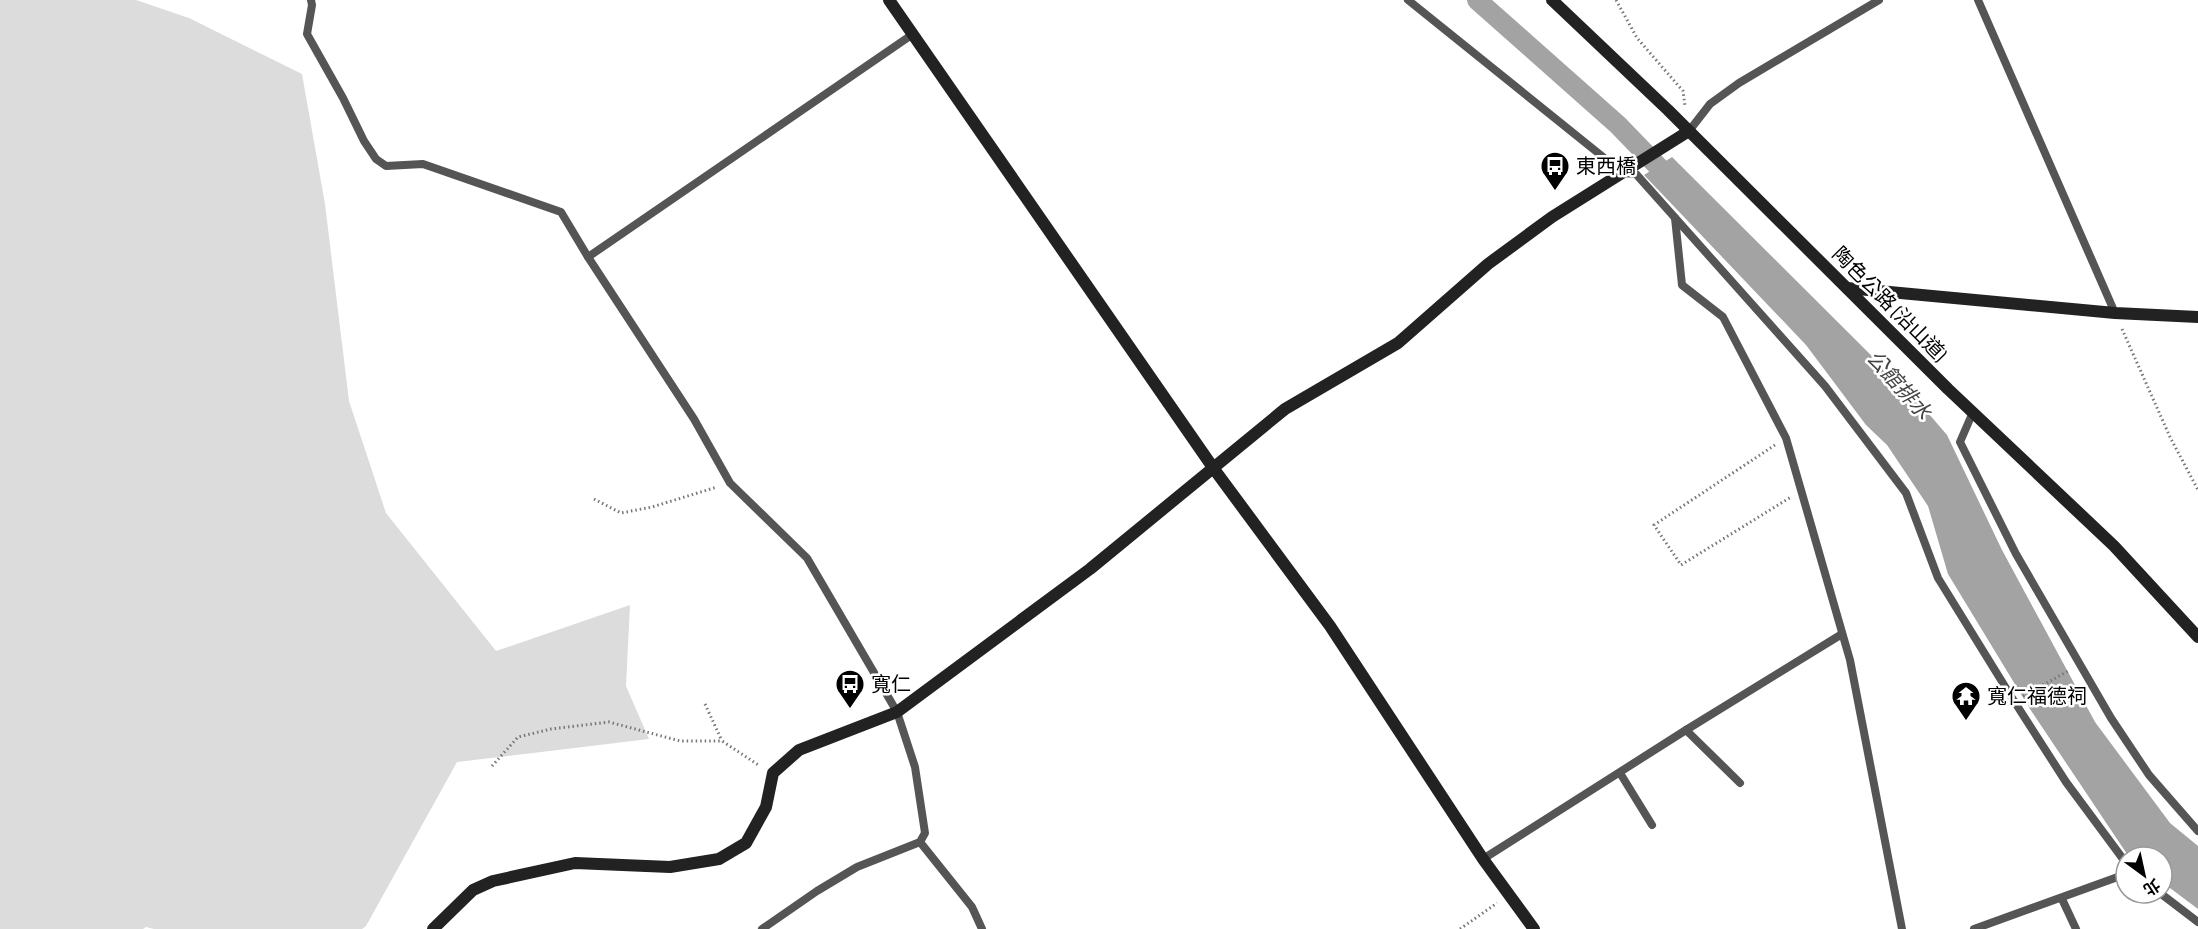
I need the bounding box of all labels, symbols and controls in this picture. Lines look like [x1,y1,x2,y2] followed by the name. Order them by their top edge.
[1539,150,1571,192] bus stop icon: 東西橋
[1576,155,1636,179] place label: 東西橋
[1827,243,1951,367] street label: 陶色公路 (沿山道)
[1861,346,1937,426] water label: 公館排水
[834,668,866,710] bus stop icon: 寬仁
[871,673,911,697] place label: 寬仁
[1950,680,1982,722] temple icon: 寬仁福德祠
[1987,685,2087,709] place label: 寬仁福德祠
[2114,845,2174,905] north arrow
[2139,874,2163,899] text: 北

